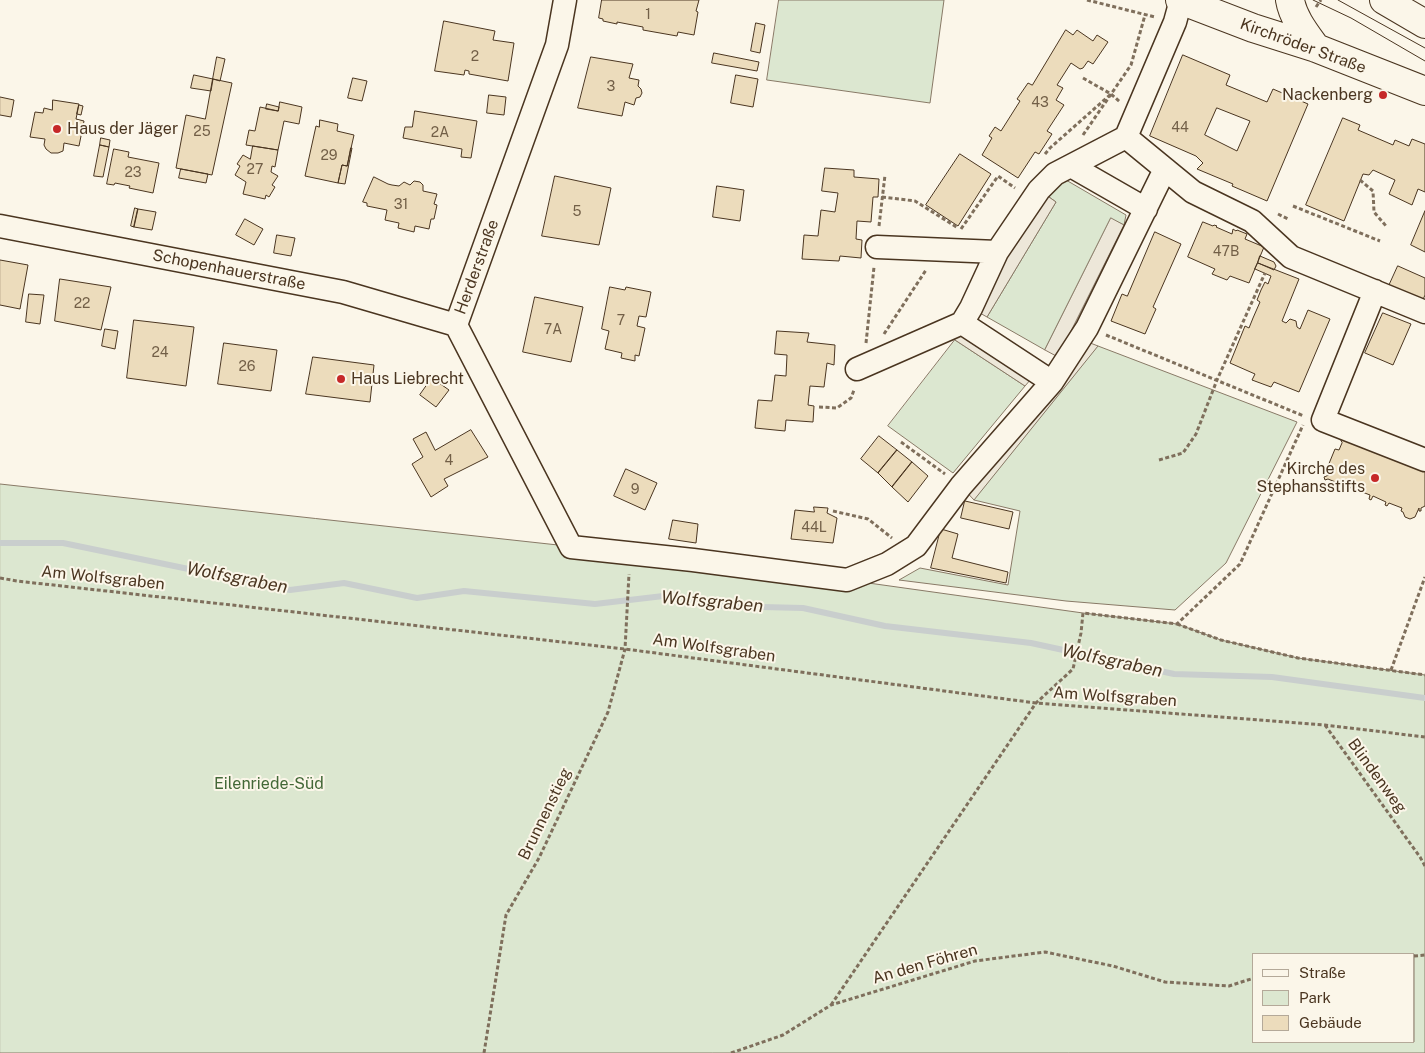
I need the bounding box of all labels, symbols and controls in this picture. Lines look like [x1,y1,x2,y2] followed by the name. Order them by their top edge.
[645,7,651,23] house number: 1
[1237,14,1369,78] street label: Kirchröder Straße
[471,49,479,65] house number: 2
[607,79,615,95] house number: 3
[1282,85,1373,105] place label: Nackenberg
[1377,89,1389,101] marker: Nackenberg
[1031,95,1049,111] house number: 43
[67,119,178,139] place label: Haus der Jäger
[1171,120,1189,136] house number: 44
[51,123,63,135] marker: Haus der Jäger
[193,124,211,140] house number: 25
[431,125,449,141] house number: 2A
[320,148,338,164] house number: 29
[247,162,263,178] house number: 27
[124,165,142,181] house number: 23
[394,197,408,213] house number: 31
[573,204,581,220] house number: 5
[451,217,503,317] street label: Herderstraße
[1213,244,1239,260] house number: 47B
[151,246,307,294] street label: Schopenhauerstraße
[74,296,90,312] house number: 22
[617,313,625,329] house number: 7
[544,322,562,338] house number: 7A
[151,345,169,361] house number: 24
[238,359,256,375] house number: 26
[351,369,464,389] place label: Haus Liebrecht
[335,373,347,385] marker: Haus Liebrecht
[445,453,453,469] house number: 4
[1257,459,1365,497] place label: Kirche des Stephansstifts
[1369,472,1381,484] marker: Kirche des Stephansstifts
[631,482,639,498] house number: 9
[801,520,827,536] house number: 44L
[185,558,289,598] water label: Wolfsgraben
[40,562,166,594] street label: Am Wolfsgraben
[660,587,764,617] water label: Wolfsgraben
[651,630,777,666] street label: Am Wolfsgraben
[1060,640,1164,682] water label: Wolfsgraben
[1052,683,1178,711] street label: Am Wolfsgraben
[1343,735,1411,817] street label: Blindenweg
[514,765,576,863] street label: Brunnenstieg
[214,774,324,794] park label: Eilenriede-Süd
[870,940,980,988] street label: An den Föhren
[1252,953,1415,1043] legend
[1299,964,1346,981] text: Straße
[1299,989,1331,1006] text: Park
[1299,1014,1362,1031] text: Gebäude

